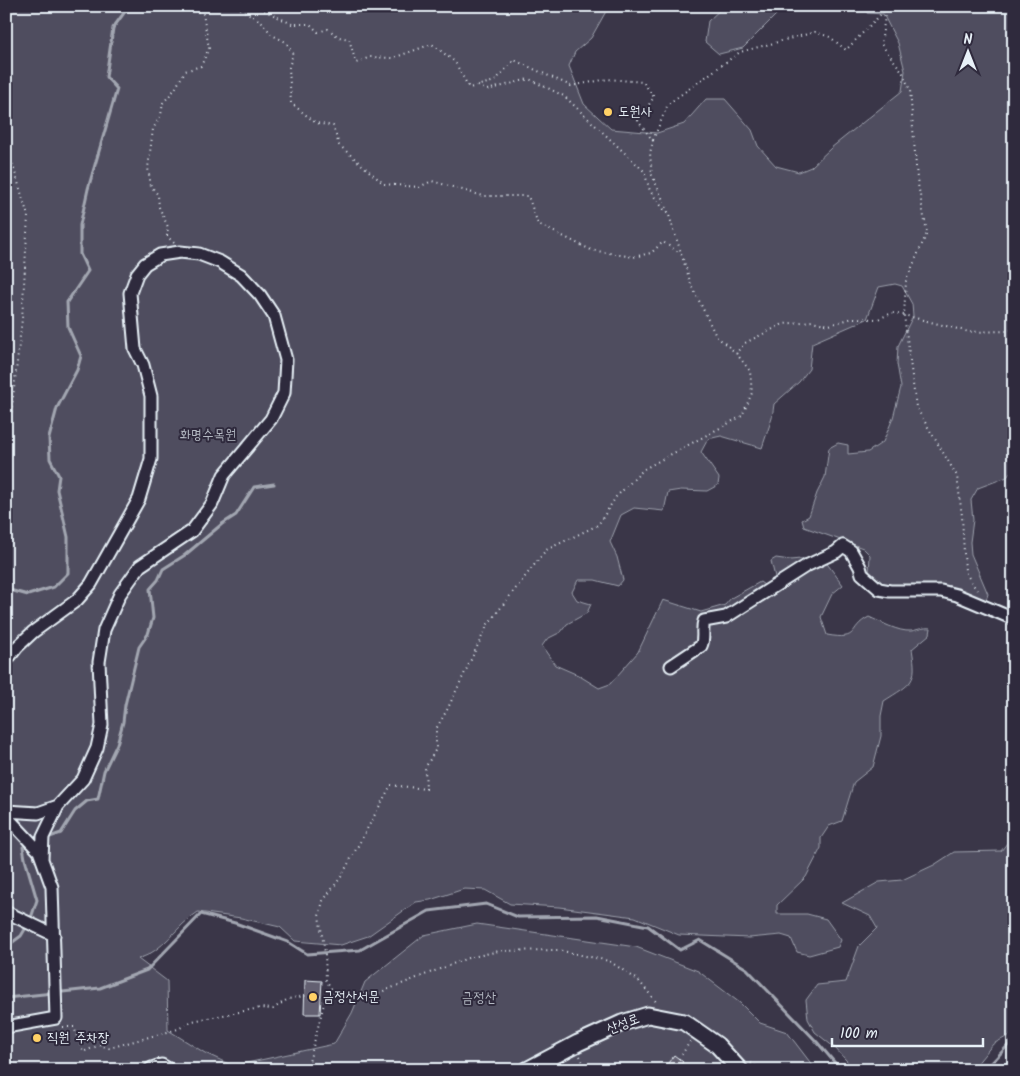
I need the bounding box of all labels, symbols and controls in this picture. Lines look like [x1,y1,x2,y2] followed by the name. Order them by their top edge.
[942,28,992,78] north arrow
[964,29,973,51] text: N
[618,101,653,123] place label: 도원사
[602,106,614,118] marker: 도원사
[180,424,236,446] park label: 화명수목원
[323,986,379,1008] place label: 금정산서문
[462,987,497,1009] park label: 금정산
[307,991,319,1003] marker: 금정산서문
[603,1008,643,1040] street label: 산성로
[832,1016,984,1048] scale bar
[840,1022,878,1046] text: 100 m
[47,1027,110,1049] place label: 직원 주차장
[31,1032,43,1044] marker: 직원 주차장

